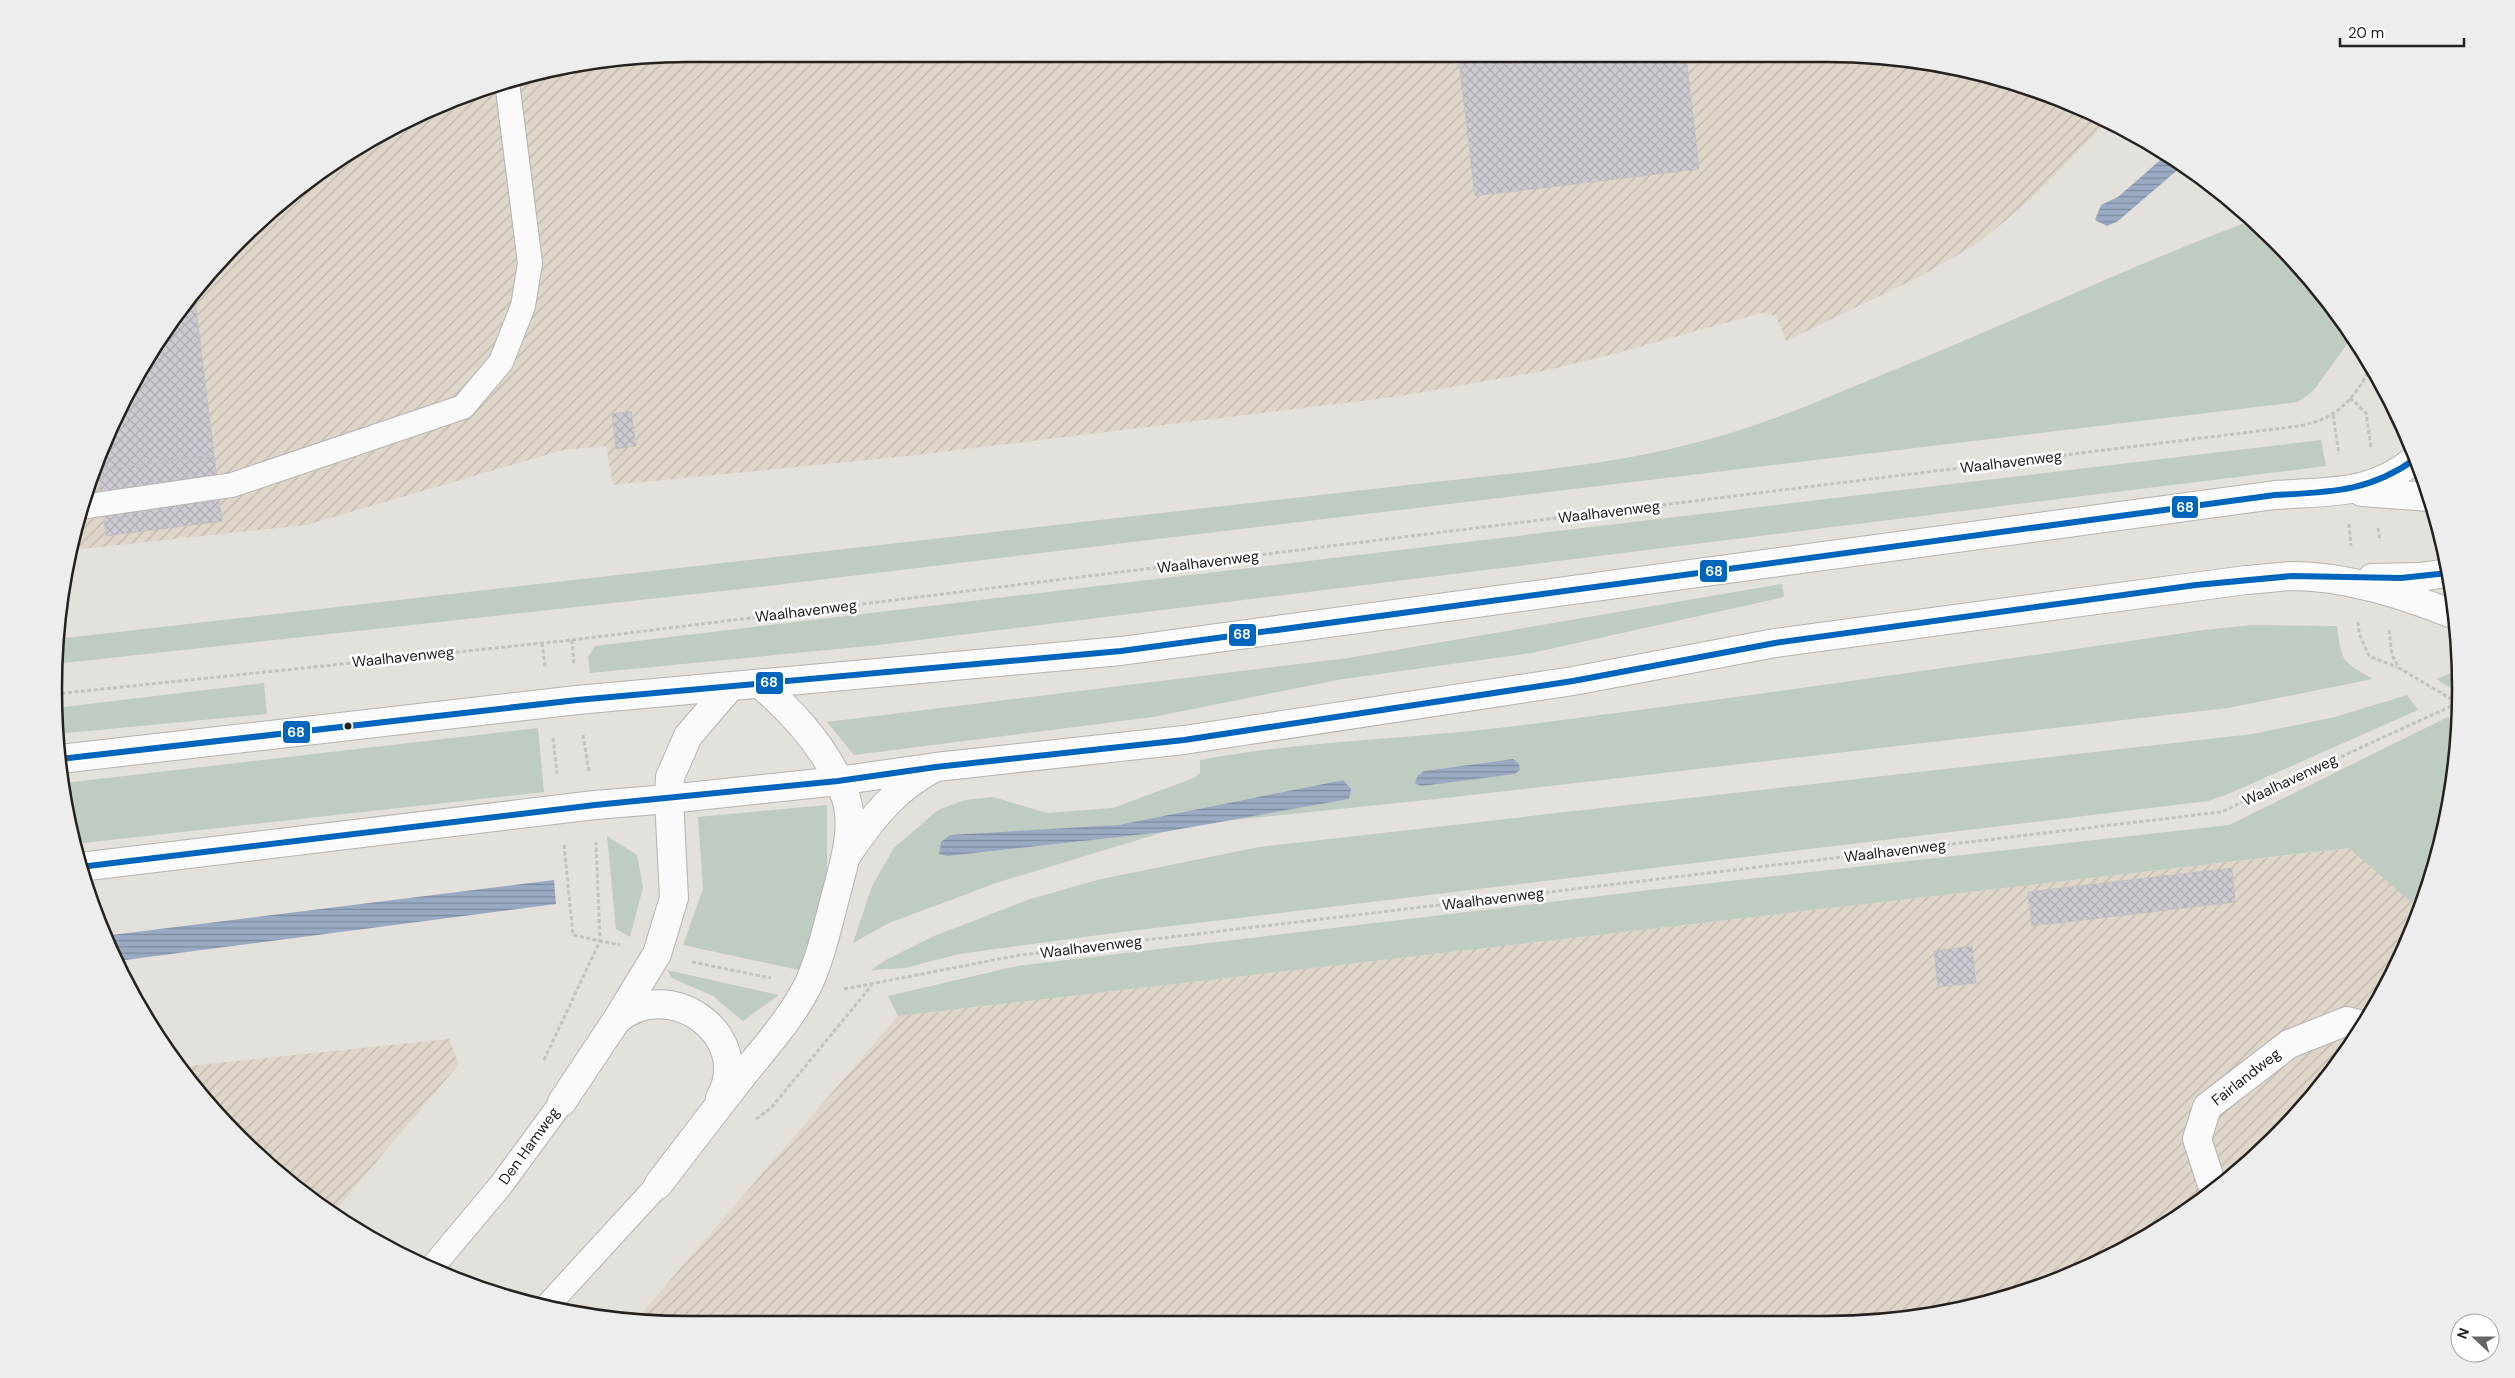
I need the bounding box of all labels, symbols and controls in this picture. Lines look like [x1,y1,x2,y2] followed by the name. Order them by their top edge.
[2340,15,2464,47] scale bar
[2348,23,2384,43] text: 20 m
[1959,446,2063,478] street label: Waalhavenweg
[2171,495,2199,519] line badge: 68
[1557,496,1661,528] street label: Waalhavenweg
[2176,498,2194,516] text: 68
[1156,546,1260,578] street label: Waalhavenweg
[1699,559,1728,583] line badge: 68
[1705,562,1723,580] text: 68
[754,595,858,627] street label: Waalhavenweg
[1228,623,1257,647] line badge: 68
[1233,625,1251,643] text: 68
[351,642,455,672] street label: Waalhavenweg
[755,671,784,695] line badge: 68
[760,673,778,691] text: 68
[282,720,311,744] line badge: 68
[343,721,353,731] unlabelled marker
[287,723,305,741] text: 68
[2239,749,2341,811] street label: Waalhavenweg
[1843,835,1947,867] street label: Waalhavenweg
[1441,883,1545,915] street label: Waalhavenweg
[1039,931,1143,963] street label: Waalhavenweg
[2207,1044,2285,1110] street label: Fairlandweg
[494,1103,564,1189] street label: Den Hamweg
[2450,1313,2500,1363] north arrow
[2453,1325,2473,1341] text: N

